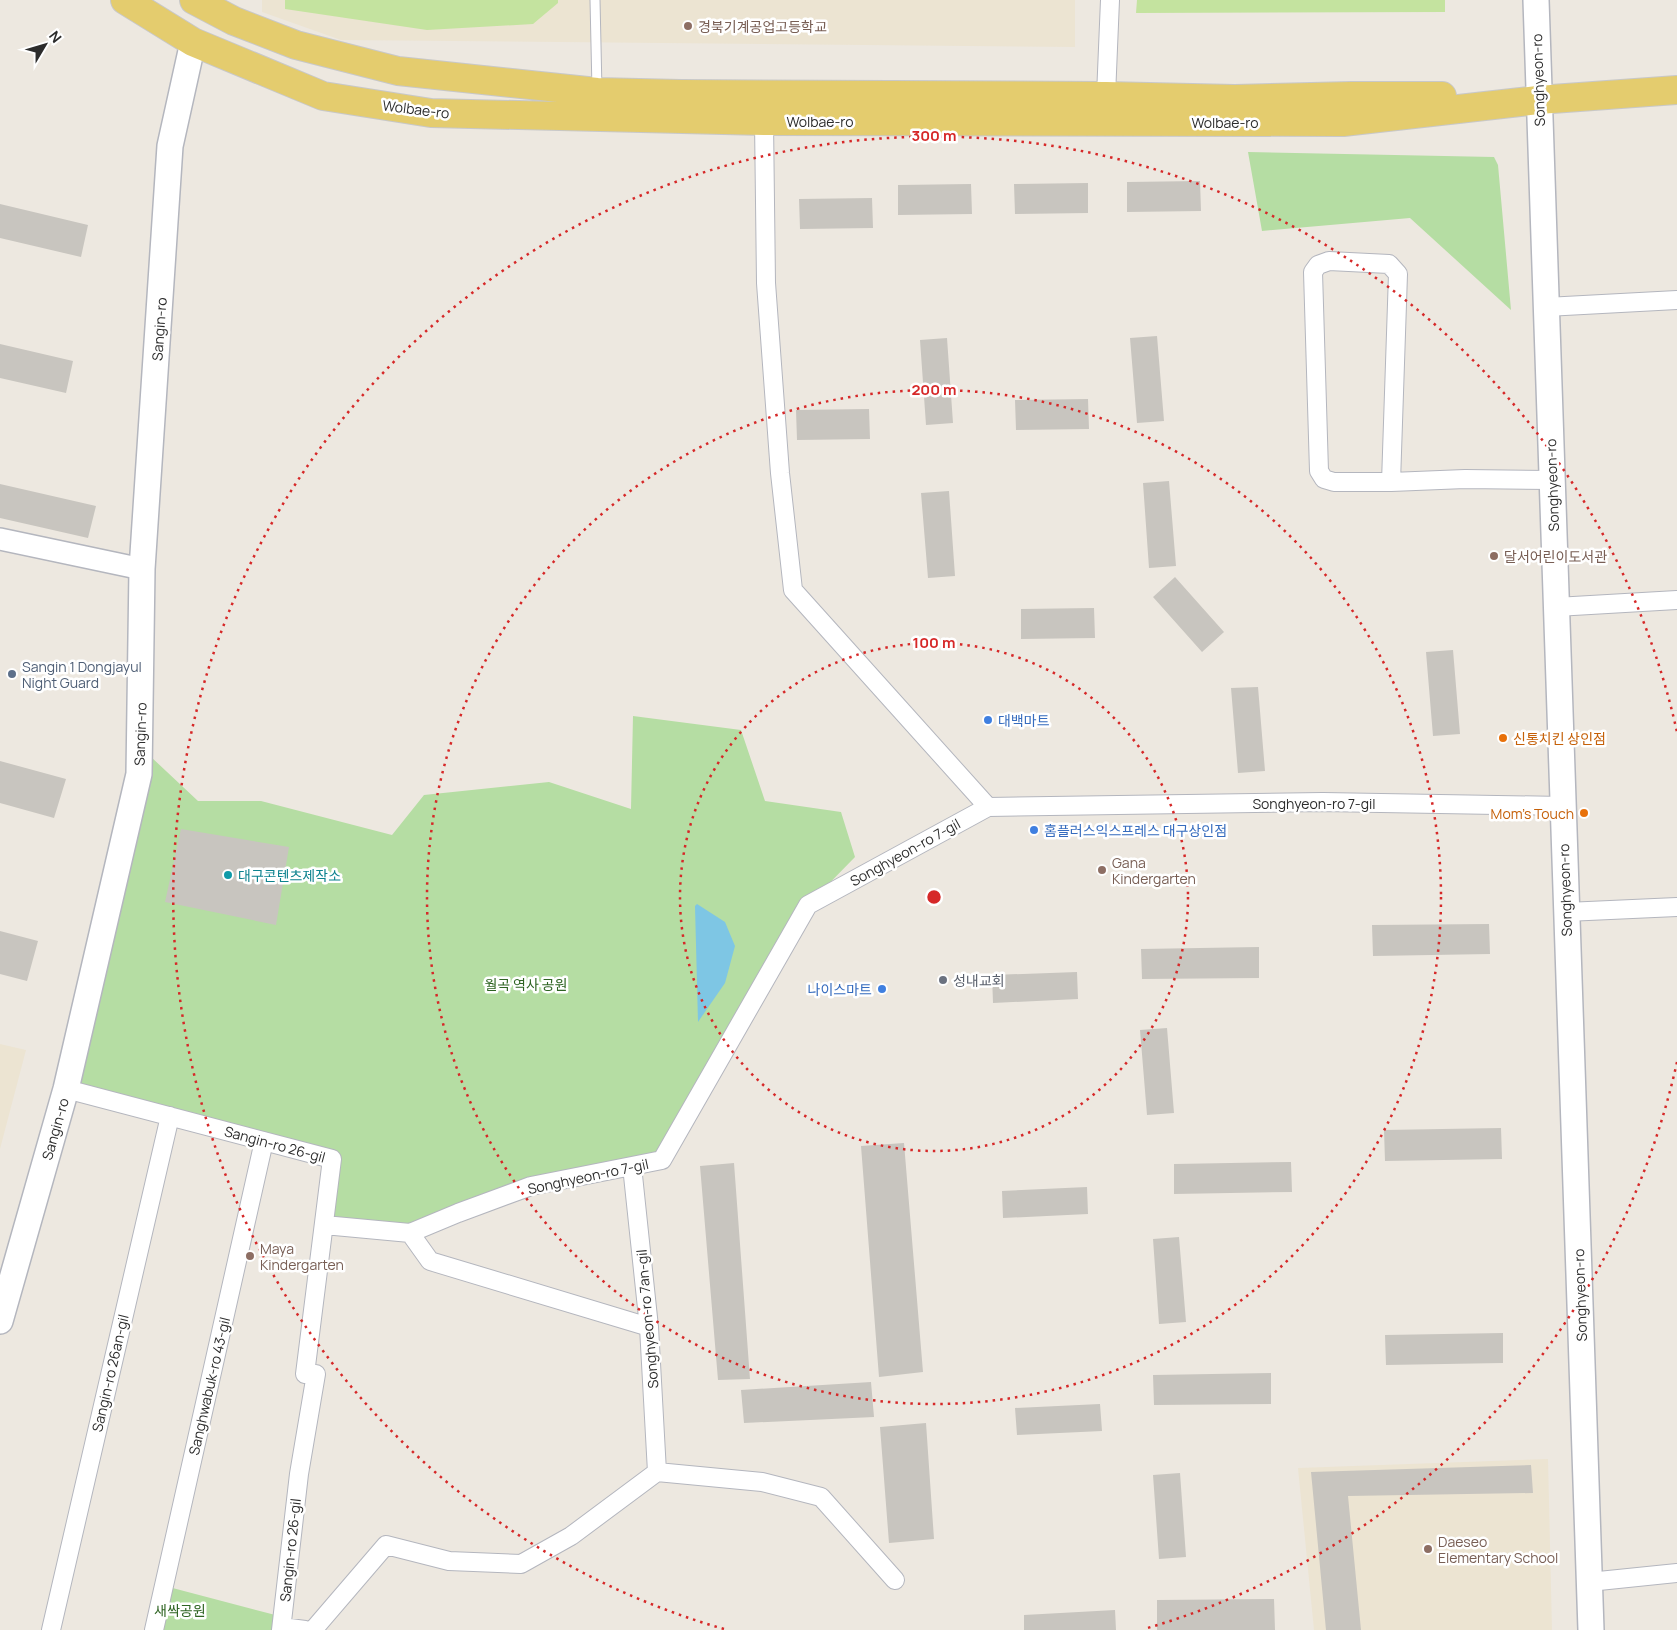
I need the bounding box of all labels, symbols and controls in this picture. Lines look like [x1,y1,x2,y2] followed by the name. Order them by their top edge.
[698,17,827,36] place label: 경북기계공업고등학교
[20,20,70,70] north arrow
[682,20,694,32] marker: 경북기계공업고등학교
[45,27,66,47] text: N
[1527,33,1549,127] street label: Songhyeon-ro
[382,95,450,123] street label: Wolbae-ro
[786,112,854,131] street label: Wolbae-ro
[1191,113,1259,132] street label: Wolbae-ro
[912,125,956,146] text: 300 m
[147,297,171,361] street label: Sangin-ro
[911,379,957,400] text: 200 m
[1541,438,1563,532] street label: Songhyeon-ro
[1504,547,1607,566] place label: 달서어린이도서관
[1488,550,1500,562] marker: 달서어린이도서관
[913,632,955,653] text: 100 m
[22,657,142,692] place label: Sangin 1 Dongjayul Night Guard
[6,668,18,680] marker: Sangin 1 Dongjayul Night Guard
[129,702,151,766] street label: Sangin-ro
[998,711,1050,730] place label: 대백마트
[982,714,994,726] marker: 대백마트
[1513,729,1606,748] place label: 신통치킨 상인점
[1497,732,1509,744] marker: 신통치킨 상인점
[1252,794,1376,813] street label: Songhyeon-ro 7-gil
[1491,804,1574,823] place label: Mom's Touch
[1578,807,1590,819] marker: Mom's Touch
[847,814,963,890] street label: Songhyeon-ro 7-gil
[1044,821,1227,840] place label: 홈플러스익스프레스 대구상인점
[1028,824,1040,836] marker: 홈플러스익스프레스 대구상인점
[1554,843,1576,937] street label: Songhyeon-ro
[1112,853,1196,888] place label: Gana Kindergarten
[1096,864,1108,876] marker: Gana Kindergarten
[238,866,341,885] place label: 대구콘텐츠제작소
[222,869,234,881] marker: 대구콘텐츠제작소
[925,888,943,906] centre of rings
[953,971,1005,990] place label: 성내교회
[937,974,949,986] marker: 성내교회
[485,975,567,994] park label: 월곡 역사 공원
[808,980,872,999] place label: 나이스마트
[876,983,888,995] marker: 나이스마트
[37,1096,73,1162] street label: Sangin-ro
[222,1121,328,1167] street label: Sangin-ro 26-gil
[526,1154,650,1198] street label: Songhyeon-ro 7-gil
[260,1239,344,1274] place label: Maya Kindergarten
[1569,1248,1591,1342] street label: Songhyeon-ro
[631,1249,663,1389] street label: Songhyeon-ro 7an-gil
[244,1250,256,1262] marker: Maya Kindergarten
[87,1312,133,1434] street label: Sangin-ro 26an-gil
[184,1315,234,1457] street label: Sanghwabuk-ro 43-gil
[275,1497,305,1603] street label: Sangin-ro 26-gil
[1438,1532,1558,1567] place label: Daeseo Elementary School
[1422,1543,1434,1555] marker: Daeseo Elementary School
[154,1601,206,1620] park label: 새싹공원

